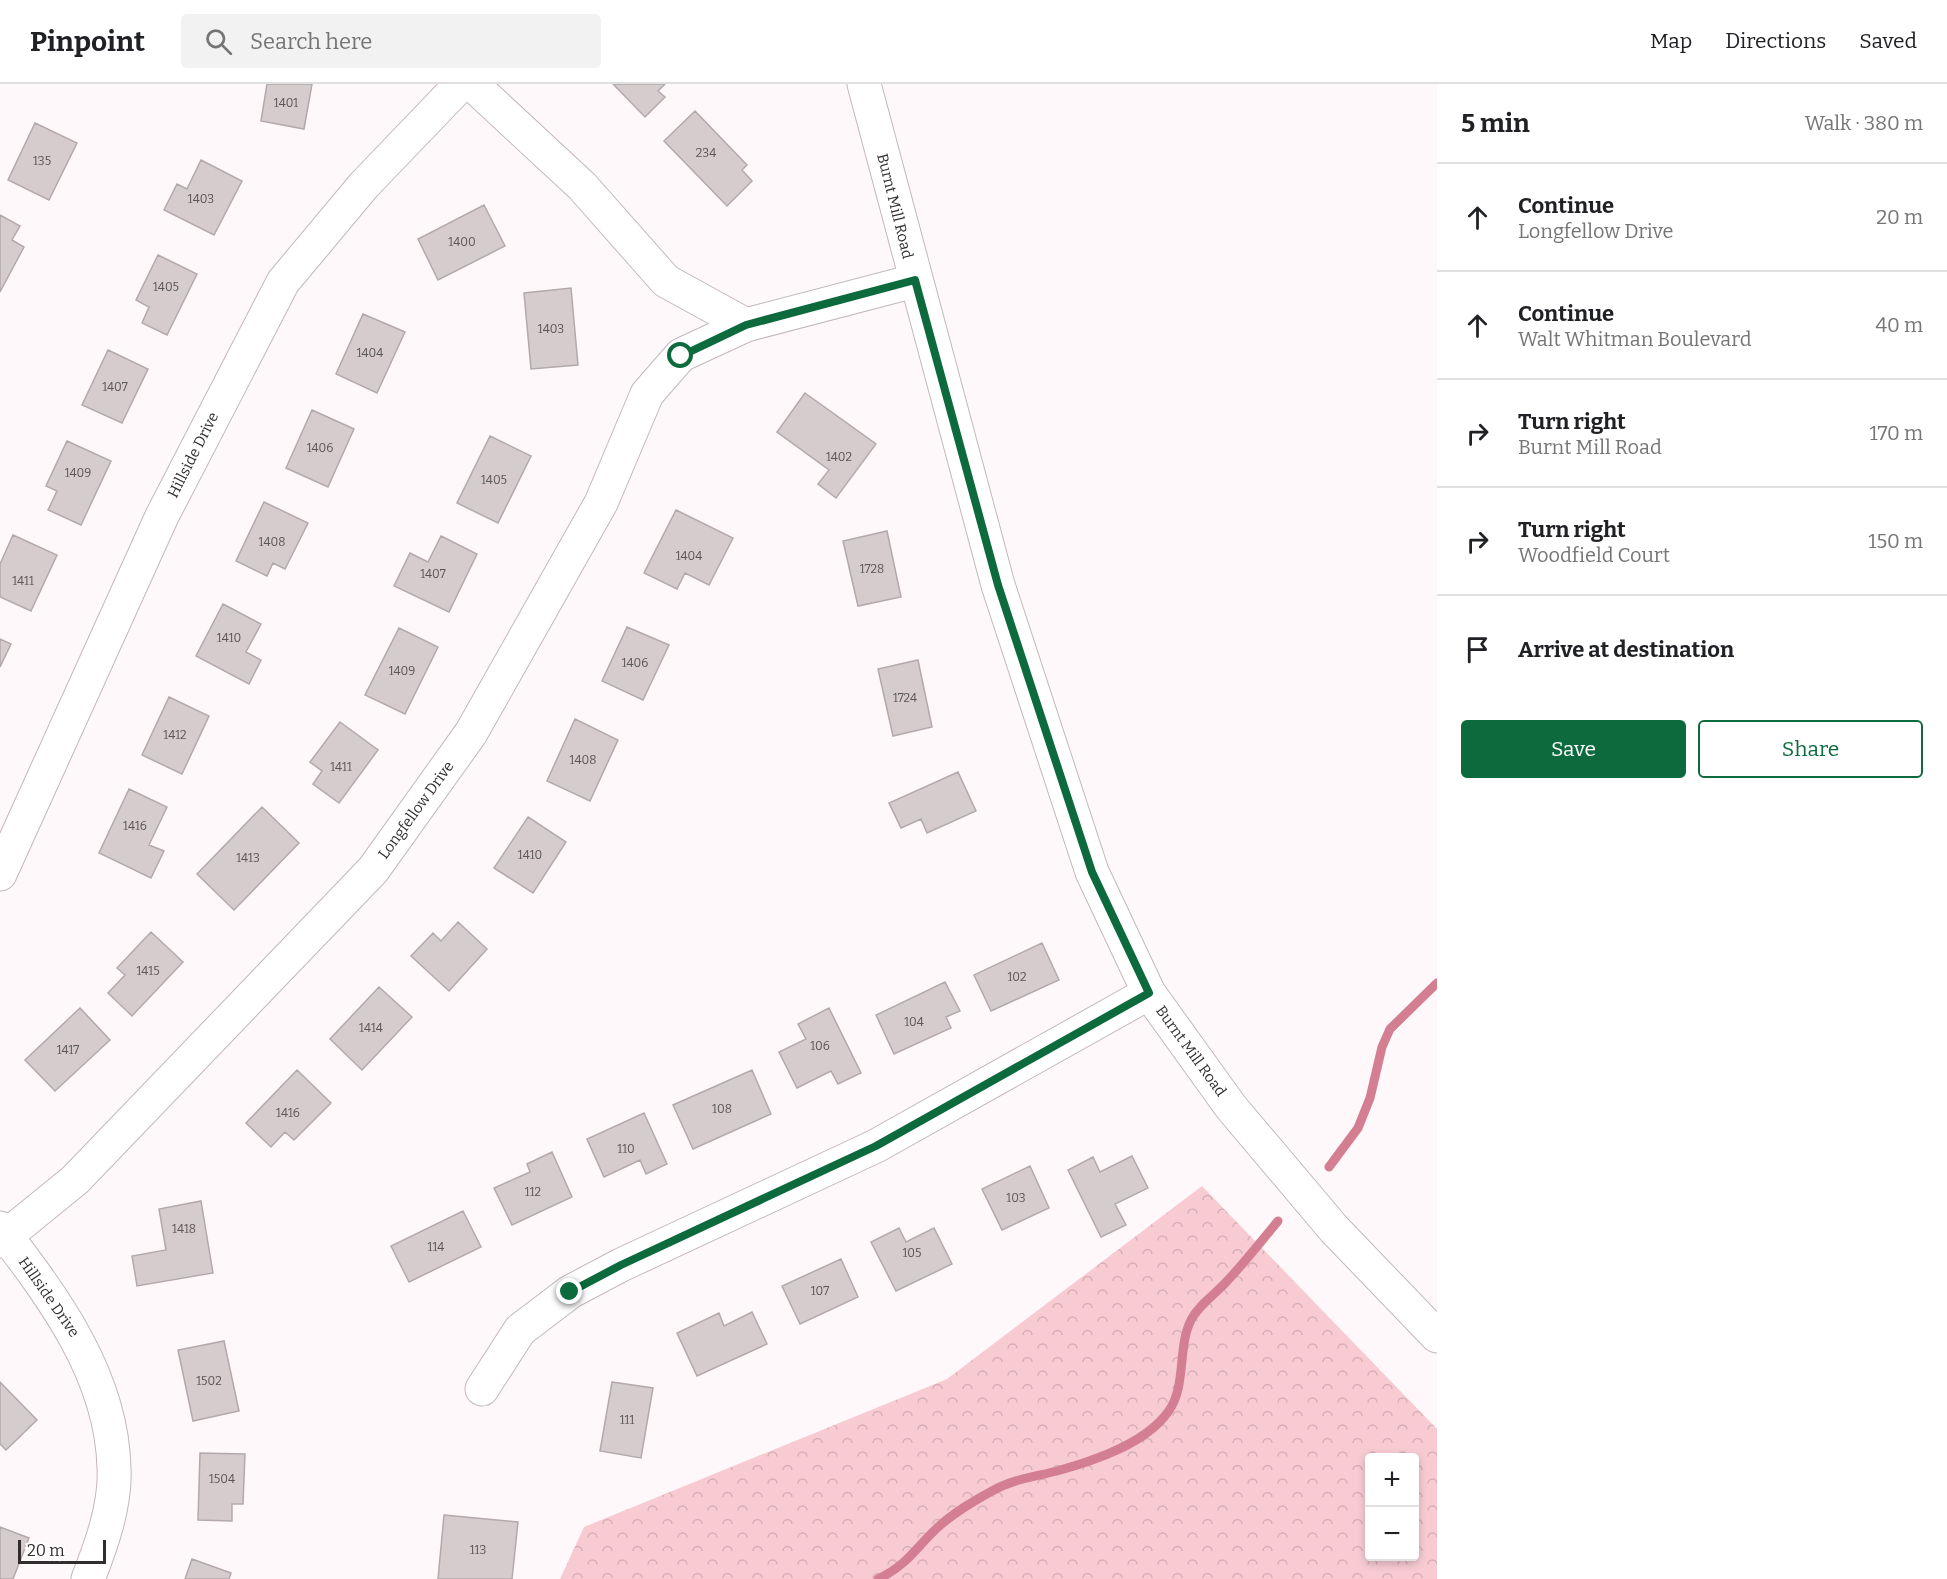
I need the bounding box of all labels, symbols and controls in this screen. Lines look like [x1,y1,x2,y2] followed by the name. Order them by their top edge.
[181,14,601,68] search box
[30,25,145,58] text: Pinpoint
[202,25,235,58] icon: search
[250,28,372,55] text: Search here
[1650,28,1692,54] text: Map
[1725,28,1826,54] text: Directions
[1859,28,1917,54] text: Saved
[274,96,298,110] house number: 1401
[1461,108,1530,139] text: 5 min
[1805,111,1923,135] text: Walk · 380 m
[696,146,716,160] house number: 234
[873,152,917,261] street label: Burnt Mill Road
[33,154,51,168] house number: 135
[188,192,214,206] house number: 1403
[1518,192,1614,219] text: Continue
[1461,201,1494,234] icon: ahead
[1876,205,1923,229] text: 20 m
[1518,219,1674,243] text: Longfellow Drive
[448,235,476,249] house number: 1400
[153,280,179,294] house number: 1405
[1518,300,1614,327] text: Continue
[1461,309,1494,342] icon: ahead
[1875,313,1923,337] text: 40 m
[538,322,564,336] house number: 1403
[1518,327,1752,351] text: Walt Whitman Boulevard
[667,342,693,368] route start
[357,346,383,360] house number: 1404
[102,380,128,394] house number: 1407
[1518,408,1626,435] text: Turn right
[164,409,222,501] street label: Hillside Drive
[1461,417,1494,450] icon: right
[1870,421,1923,445] text: 170 m
[1518,435,1662,459] text: Burnt Mill Road
[307,441,333,455] house number: 1406
[826,450,852,464] house number: 1402
[65,466,91,480] house number: 1409
[481,473,507,487] house number: 1405
[1518,516,1626,543] text: Turn right
[1461,525,1494,558] icon: right
[1868,529,1923,553] text: 150 m
[259,535,285,549] house number: 1408
[1518,543,1670,567] text: Woodfield Court
[676,549,702,563] house number: 1404
[860,562,884,576] house number: 1728
[420,567,446,581] house number: 1407
[12,574,34,588] house number: 1411
[217,631,241,645] house number: 1410
[1461,633,1494,666] icon: arrive
[1518,636,1734,663] text: Arrive at destination
[622,656,648,670] house number: 1406
[389,664,415,678] house number: 1409
[893,691,917,705] house number: 1724
[1461,720,1686,778] button: Save
[1698,720,1923,778] button: Share
[163,728,187,742] house number: 1412
[570,753,596,767] house number: 1408
[374,758,458,862] street label: Longfellow Drive
[330,760,352,774] house number: 1411
[123,819,147,833] house number: 1416
[518,848,542,862] house number: 1410
[236,851,260,865] house number: 1413
[136,964,160,978] house number: 1415
[1007,970,1027,984] house number: 102
[1152,1002,1230,1100] street label: Burnt Mill Road
[904,1015,924,1029] house number: 104
[359,1021,383,1035] house number: 1414
[810,1039,830,1053] house number: 106
[57,1043,79,1057] house number: 1417
[712,1102,732,1116] house number: 108
[276,1106,300,1120] house number: 1416
[617,1142,635,1156] house number: 110
[525,1185,541,1199] house number: 112
[1006,1191,1026,1205] house number: 103
[172,1222,196,1236] house number: 1418
[428,1240,444,1254] house number: 114
[903,1246,921,1260] house number: 105
[15,1253,83,1341] street label: Hillside Drive
[556,1278,582,1304] route end
[811,1284,829,1298] house number: 107
[196,1374,222,1388] house number: 1502
[620,1413,634,1427] house number: 111
[1365,1453,1419,1561] map controls
[1365,1453,1419,1507] button: +
[209,1472,235,1486] house number: 1504
[1365,1507,1419,1561] button: −
[18,1537,106,1564] scale bar
[27,1541,64,1560] text: 20 m
[470,1543,486,1557] house number: 113

